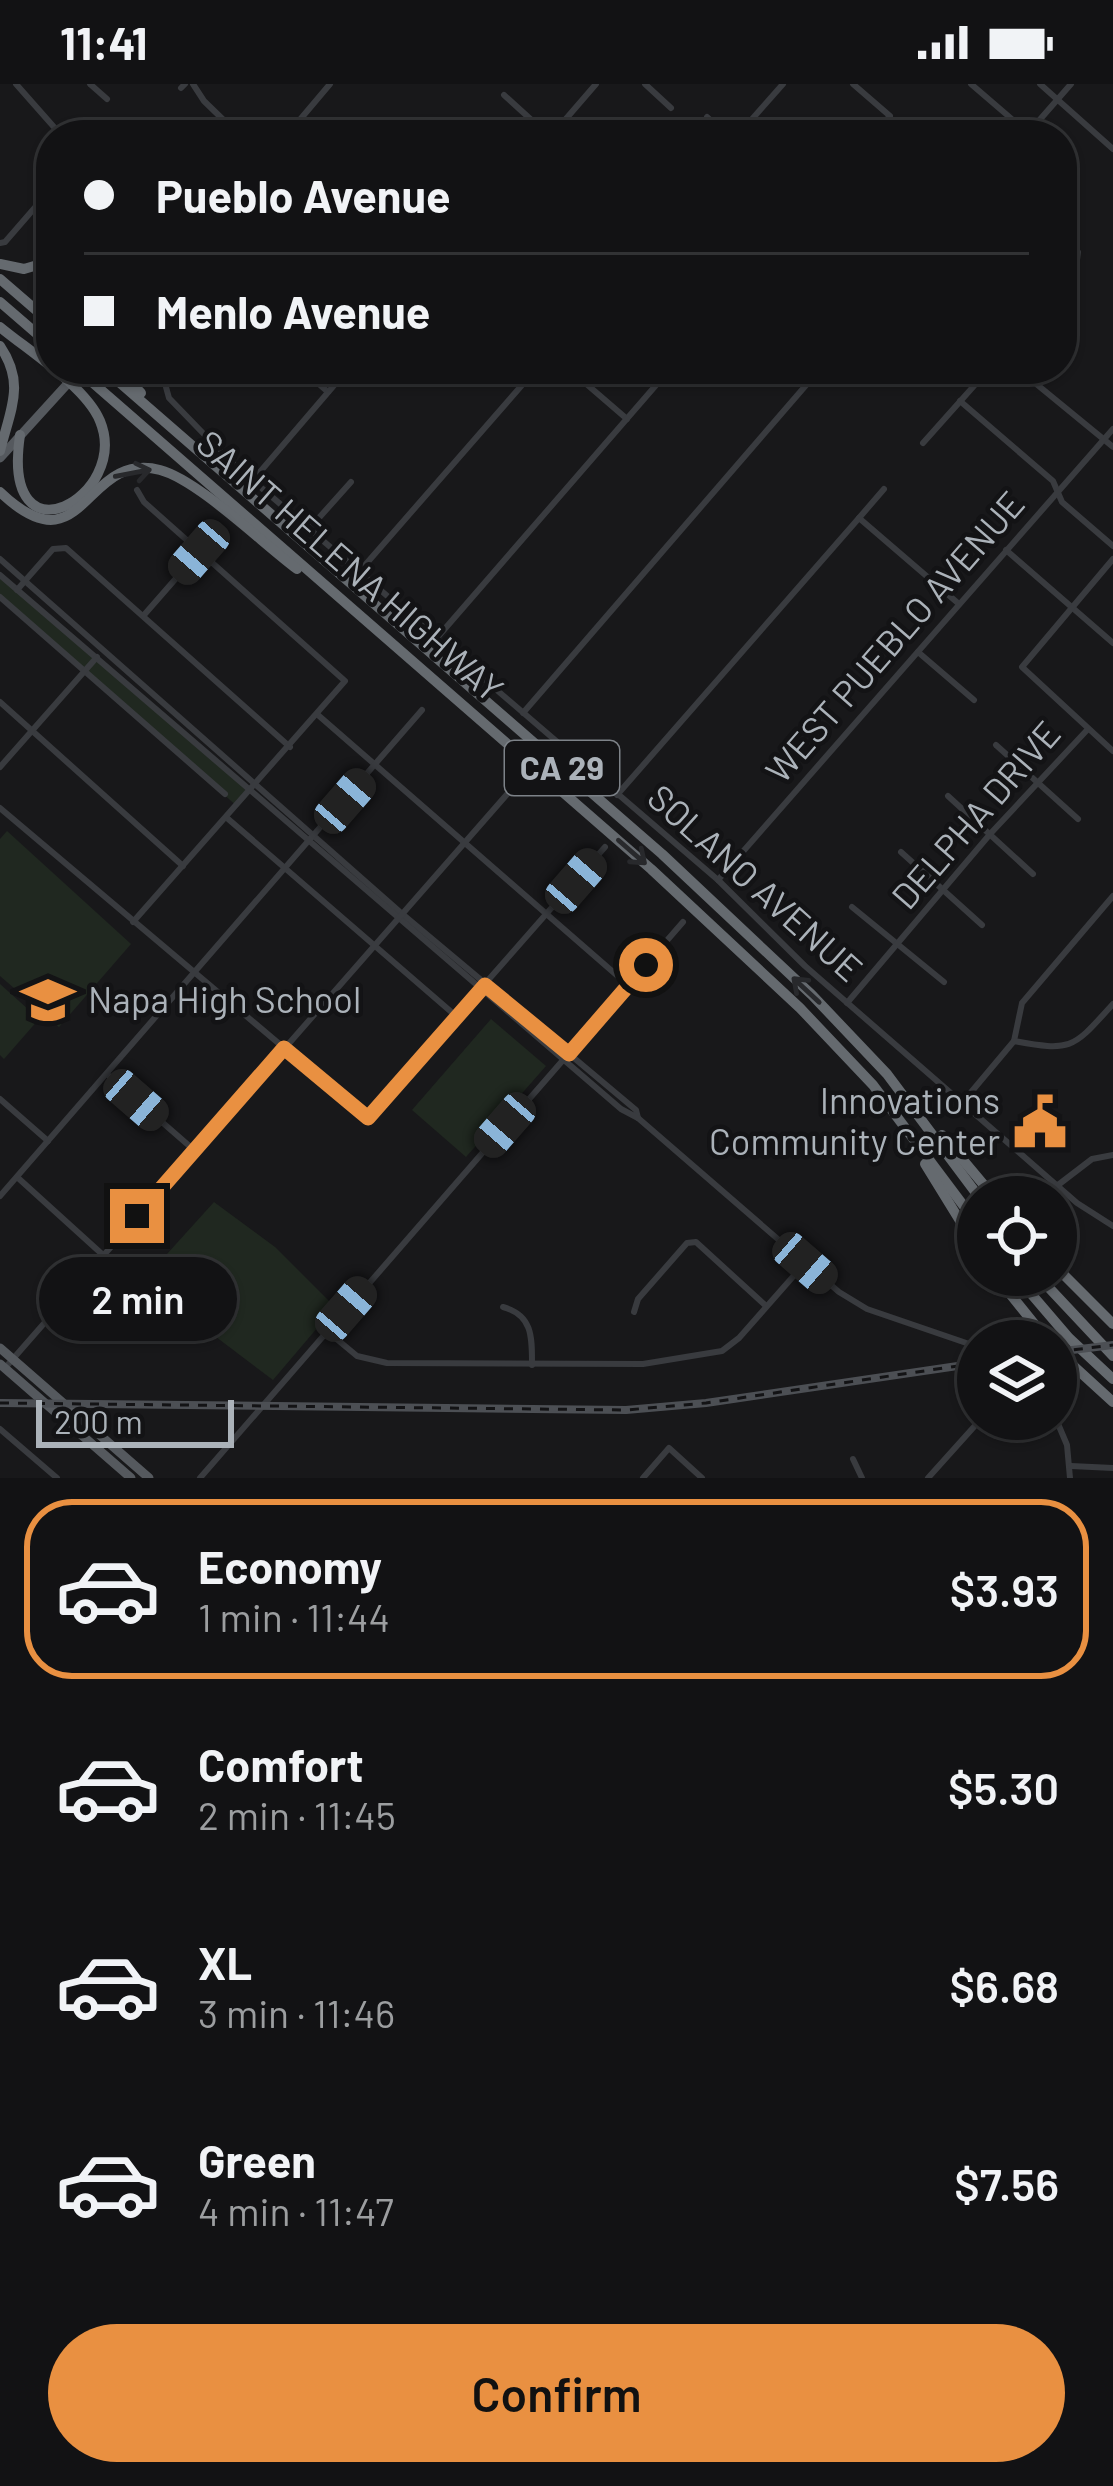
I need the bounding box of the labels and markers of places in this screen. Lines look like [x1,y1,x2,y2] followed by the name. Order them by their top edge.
[19,971,77,1029] school or university icon: Napa High School
[88,977,361,1020] place label: Napa High School
[709,1078,1000,1162] place label: Innovations Community Center
[1011,1093,1069,1151] public building icon: Innovations Community Center

